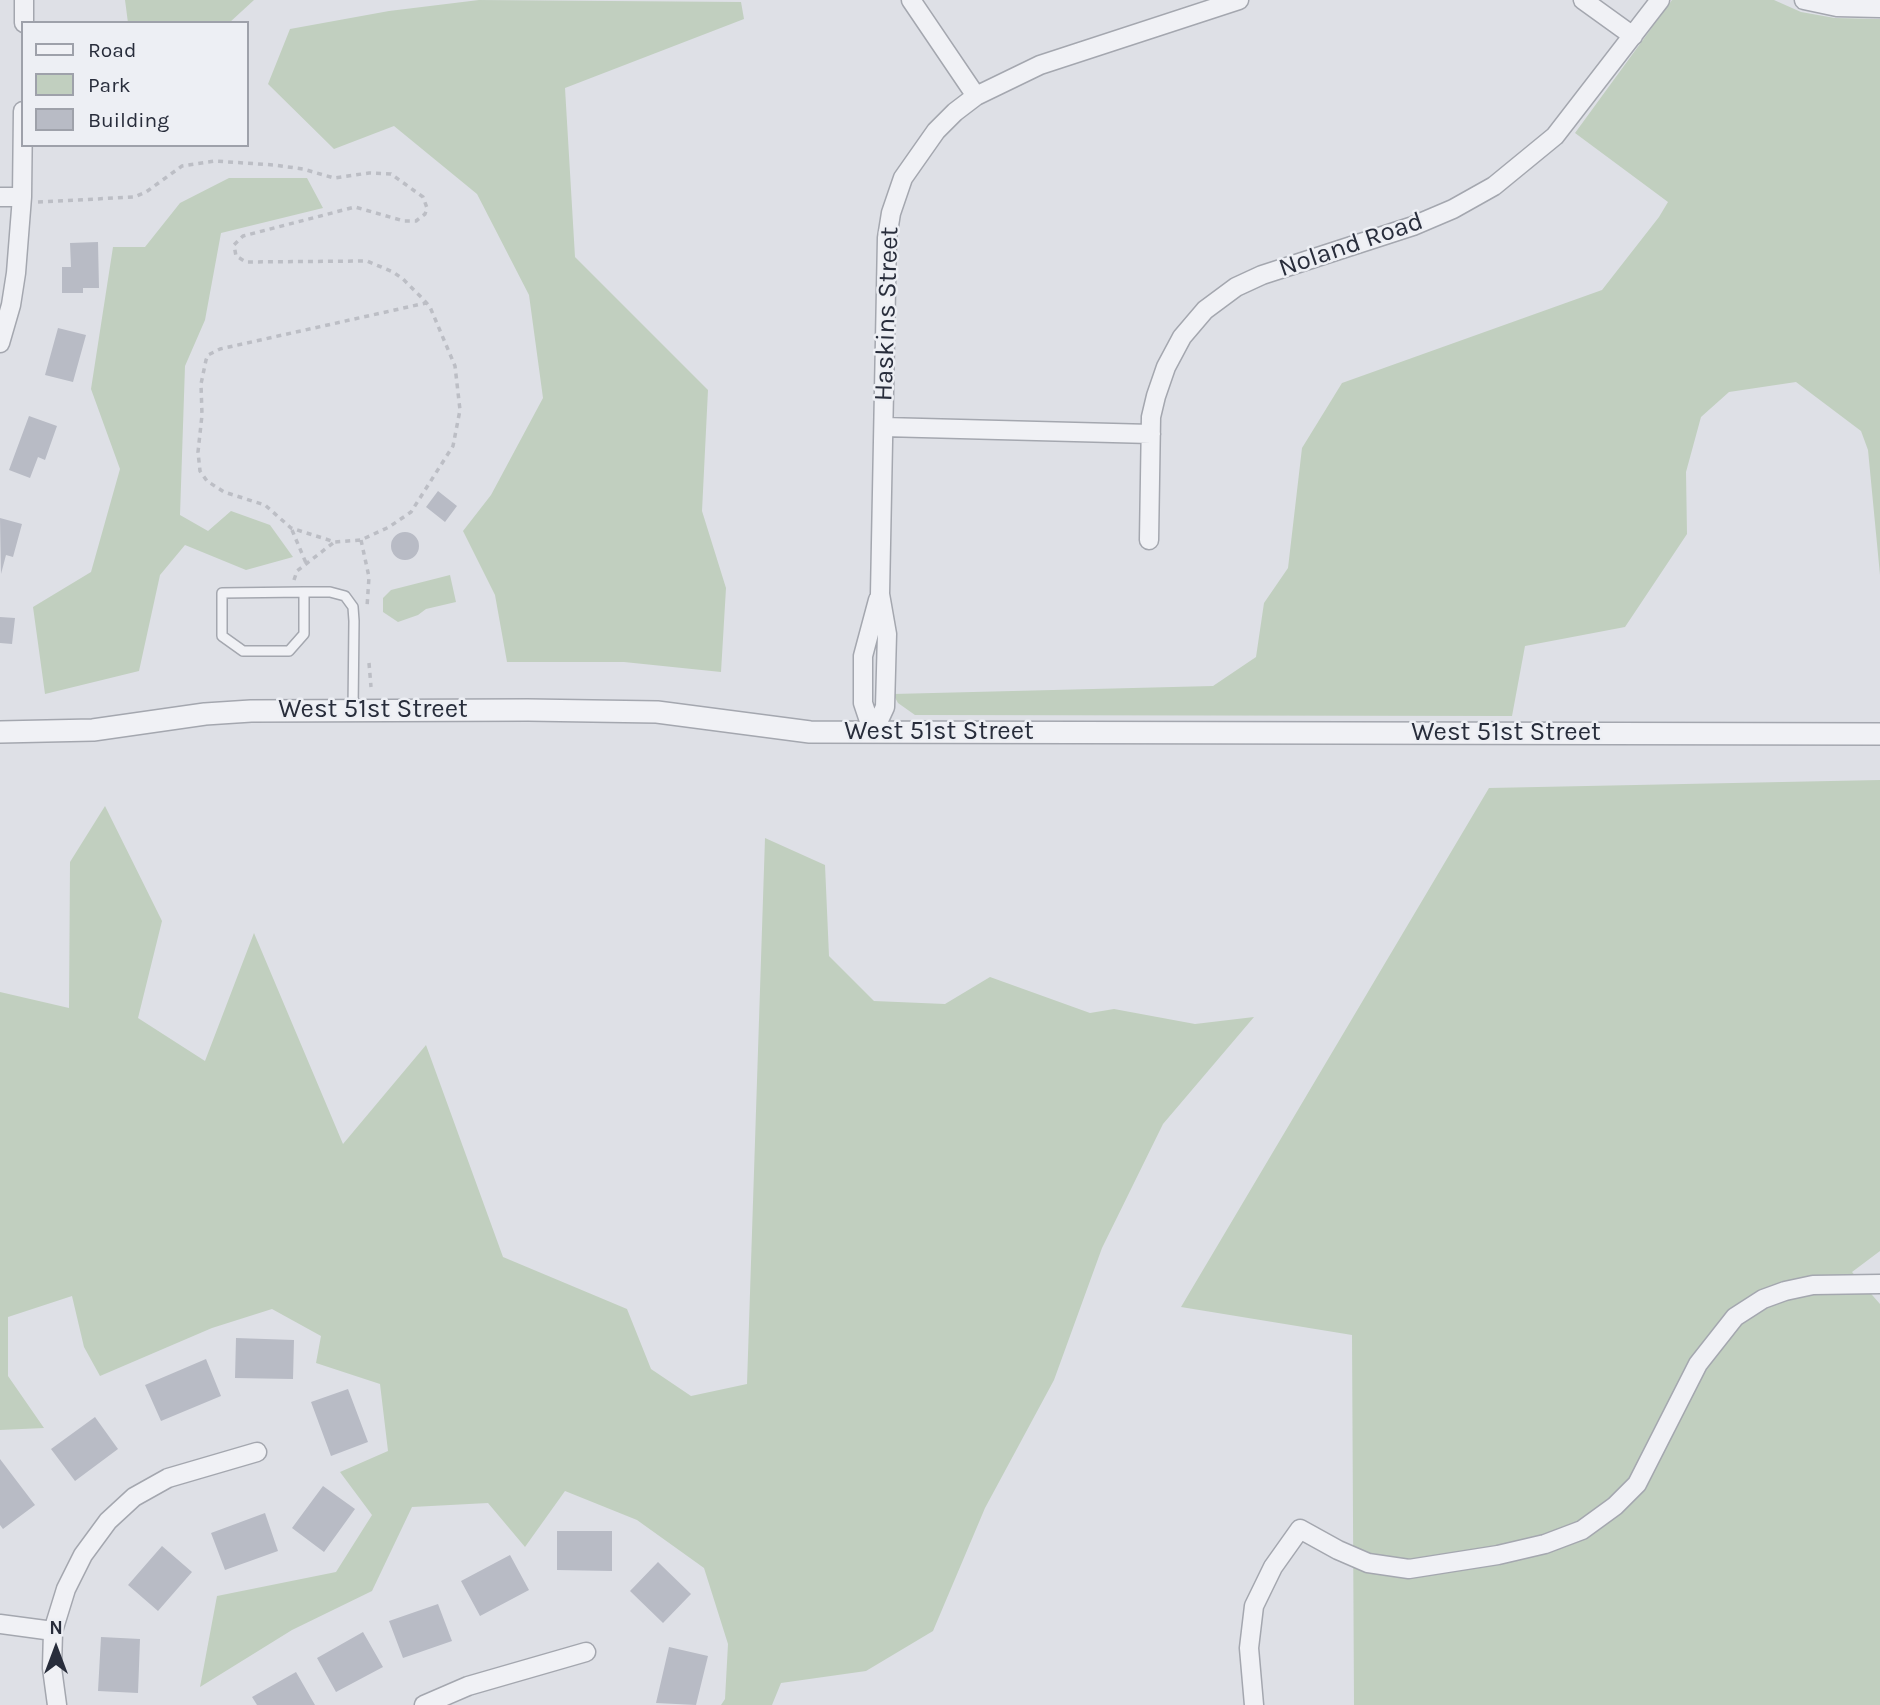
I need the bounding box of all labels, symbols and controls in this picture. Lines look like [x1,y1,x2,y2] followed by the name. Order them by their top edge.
[21,21,248,147] legend
[88,38,136,62] text: Road
[88,73,131,97] text: Park
[88,108,169,132] text: Building
[1275,206,1427,284] street label: Noland Road
[868,226,906,402] street label: Haskins Street
[278,694,468,726] street label: West 51st Street
[844,716,1034,748] street label: West 51st Street
[1411,717,1601,749] street label: West 51st Street
[21,1614,91,1684] north arrow
[49,1617,63,1639] text: N

